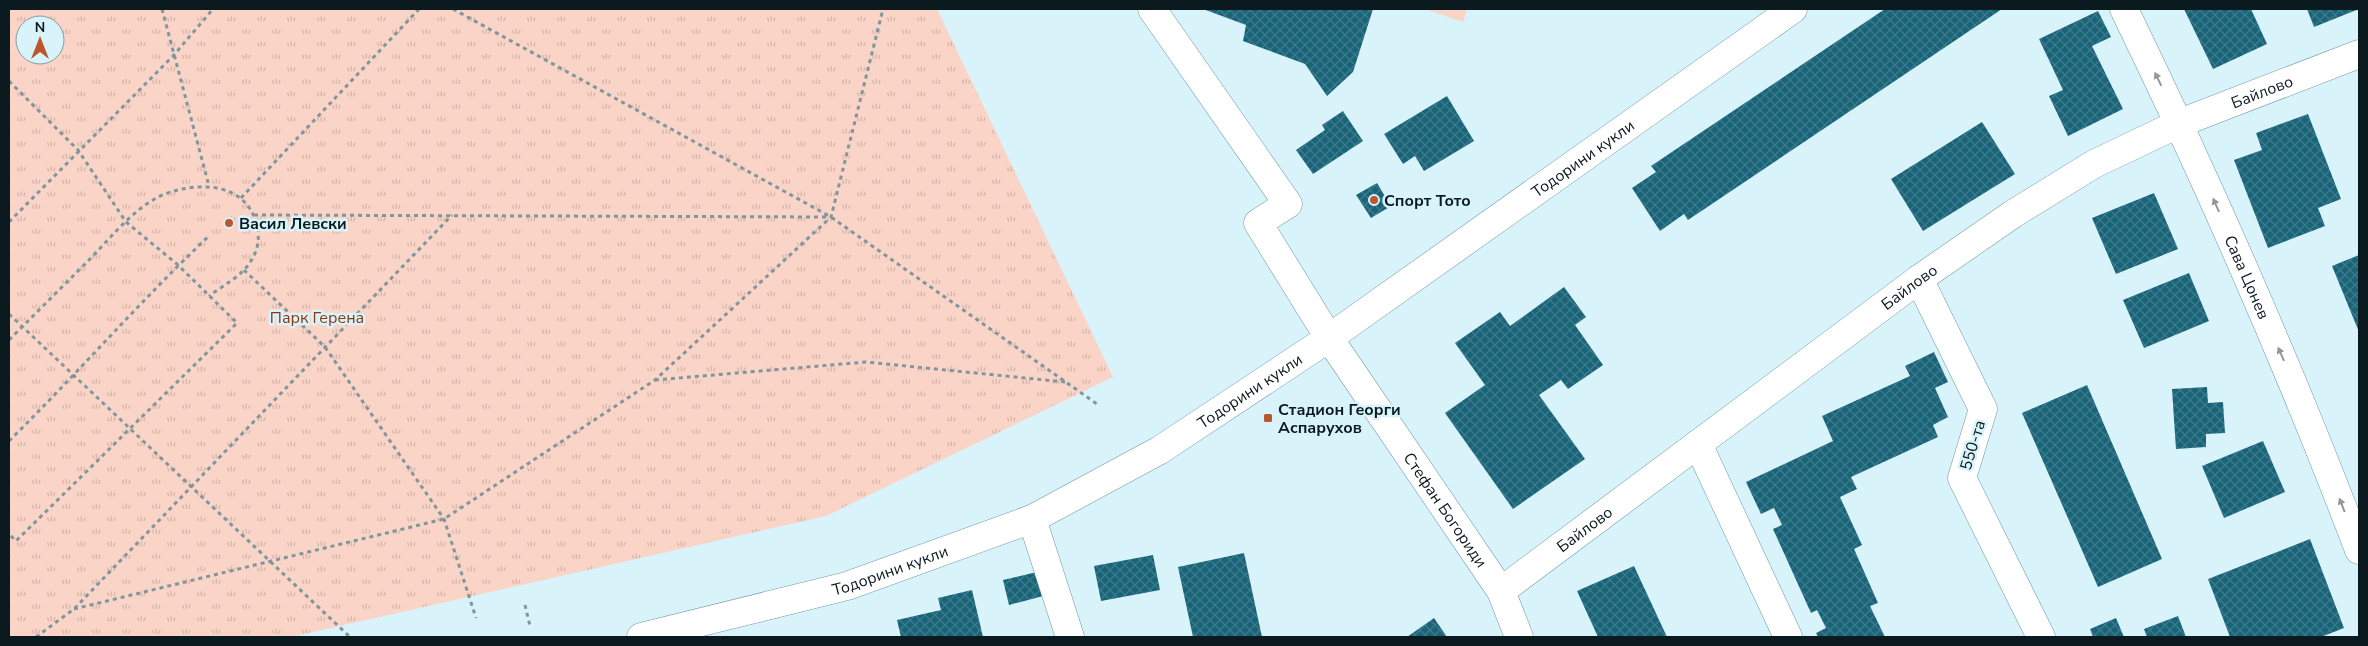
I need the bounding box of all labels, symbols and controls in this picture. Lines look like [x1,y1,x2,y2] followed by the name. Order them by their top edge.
[15,15,65,65] north arrow
[35,18,45,37] text: N
[2228,71,2296,114] street label: Байлово
[2154,72,2162,86] one-way arrow
[1527,115,1639,203] street label: Тодорини кукли
[1384,190,1471,212] place label: Спорт Тото
[1368,194,1380,206] marker: Спорт Тото
[2211,198,2219,212] one-way arrow
[239,213,347,235] place label: Васил Левски
[223,217,235,229] marker: Васил Левски
[2219,232,2274,323] street label: Сава Цонев
[1877,260,1942,315] street label: Байлово
[270,307,364,329] park label: Парк Герена
[2276,347,2284,361] one-way arrow
[1194,349,1307,434] street label: Тодорини кукли
[1278,399,1401,439] place label: Стадион Георги Аспарухов
[1262,412,1274,424] marker: Стадион Георги Аспарухов
[1955,418,1991,473] street label: 550-та
[1398,448,1492,572] street label: Стефан Богориди
[2338,497,2346,512] one-way arrow
[1552,501,1617,558] street label: Байлово
[830,540,951,601] street label: Тодорини кукли

